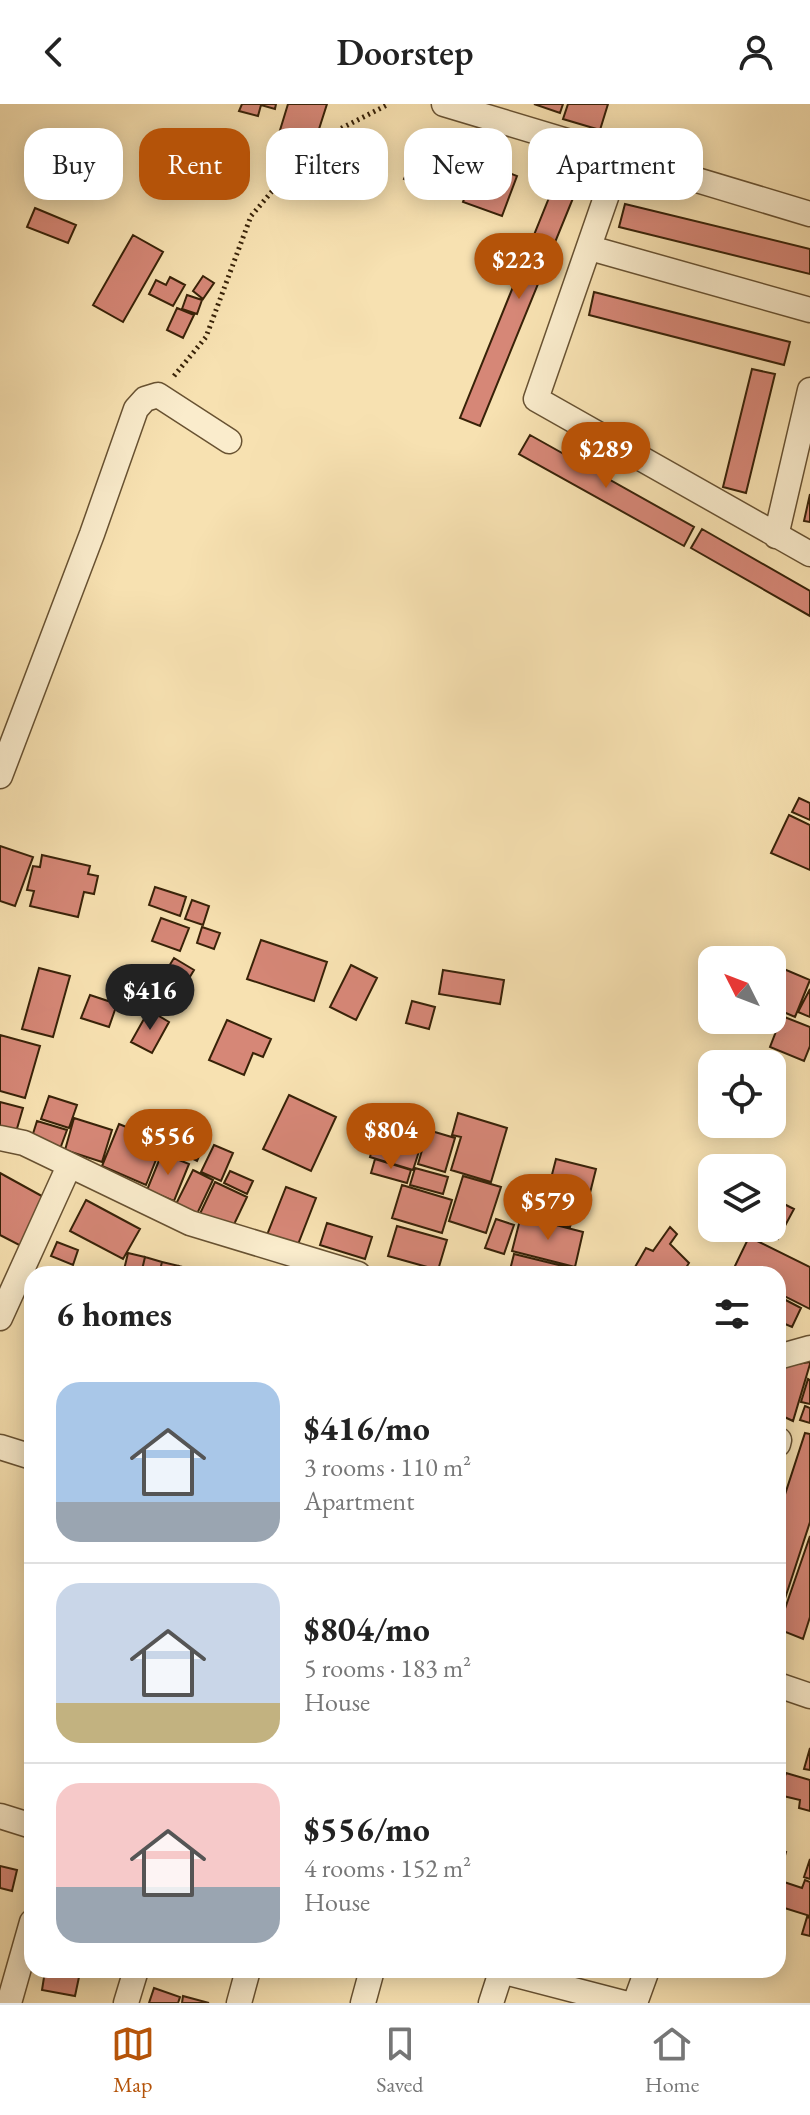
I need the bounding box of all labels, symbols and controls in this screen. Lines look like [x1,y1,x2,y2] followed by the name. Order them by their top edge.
[337,29,473,76] text: Doorstep
[32,30,76,74] icon: back
[734,30,778,74] icon: person
[24,128,123,200] chip: Buy
[139,128,250,200] chip: Rent
[266,128,388,200] chip: Filters
[404,128,512,200] chip: New
[528,128,703,200] chip: Apartment
[472,233,566,301] pin: $223
[492,242,546,276] text: $223
[559,422,653,490] pin: $289
[579,431,633,465] text: $289
[698,946,786,1034] north arrow
[698,946,786,1242] map controls
[103,964,197,1032] pin: $416
[123,973,177,1007] text: $416
[698,1050,786,1138] button: locate
[344,1103,438,1171] pin: $804
[121,1109,215,1177] pin: $556
[364,1112,418,1146] text: $804
[141,1118,195,1152] text: $556
[698,1154,786,1242] button: layers
[501,1174,595,1242] pin: $579
[521,1183,575,1217] text: $579
[56,1292,172,1336] text: 6 homes
[710,1292,754,1336] icon: filters
[304,1406,430,1450] text: $416/mo
[120,1414,216,1510] icon: home
[304,1450,471,1484] text: 3 rooms · 110 m²
[304,1484,414,1518] text: Apartment
[304,1607,430,1651] text: $804/mo
[120,1615,216,1711] icon: home
[304,1651,471,1685] text: 5 rooms · 183 m²
[304,1685,370,1719] text: House
[304,1807,430,1851] text: $556/mo
[120,1815,216,1911] icon: home
[304,1851,471,1885] text: 4 rooms · 152 m²
[304,1885,370,1919] text: House
[111,2022,155,2099] tab: Map
[376,2022,423,2099] tab: Saved
[645,2022,699,2099] tab: Home

